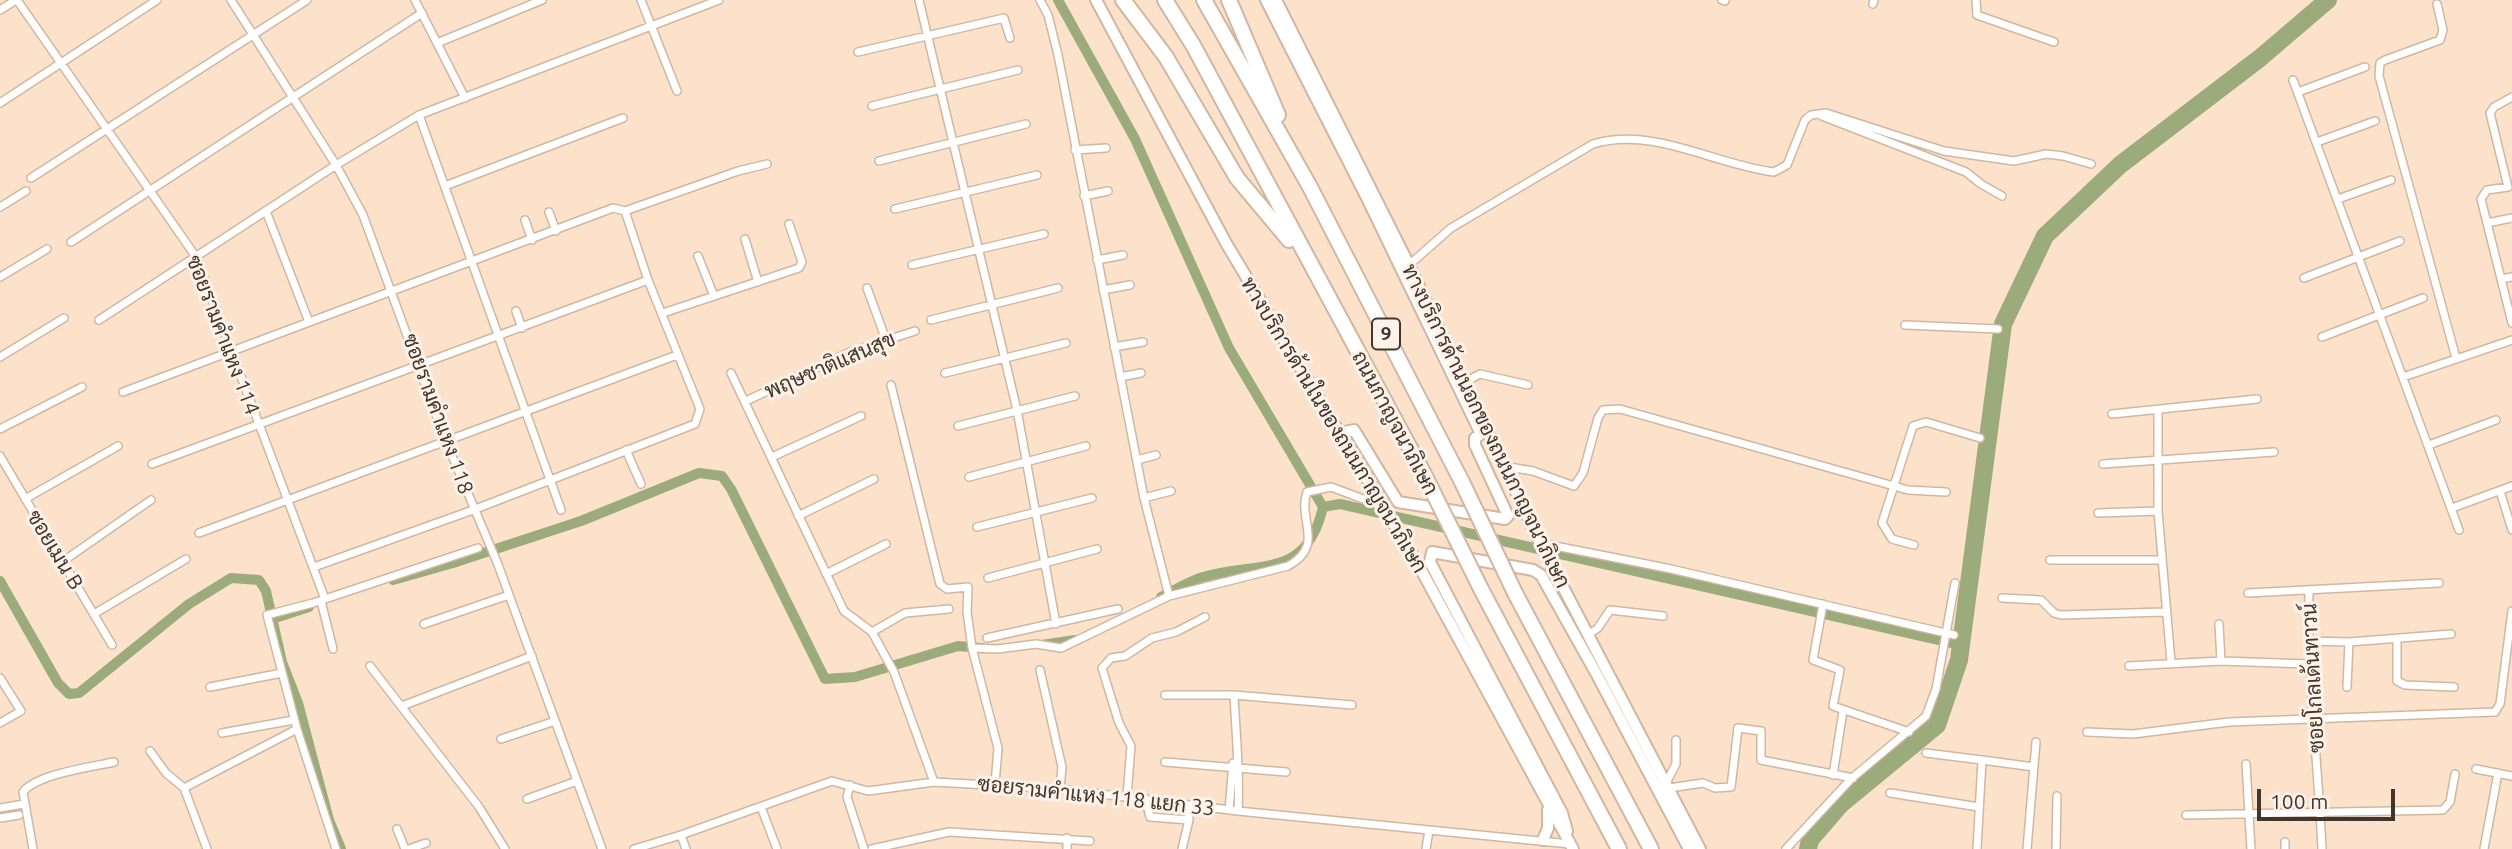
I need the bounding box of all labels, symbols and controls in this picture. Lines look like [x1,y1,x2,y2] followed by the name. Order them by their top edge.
[181,252,265,418] street label: ซอยรามคำแหง 114
[1396,260,1576,592] street label: ทางบริการด้านนอกของถนนกาญจนาภิเษก
[1235,272,1433,578] street label: ทางบริการด้านในของถนนกาญจนาภิเษก
[1372,318,1400,350] road number: 9
[761,326,899,404] street label: พฤษชาติแสนสุข
[397,330,479,498] street label: ซอยรามคำแหง 118
[1346,347,1444,499] street label: ถนนกาญจนาภิเษก
[21,506,89,594] street label: ซอยเมน B
[2296,602,2330,754] street label: ซอยโกลเด้นทาวน์
[976,771,1216,821] street label: ซอยรามคำแหง 118 แยก 33
[2260,776,2398,820] scale bar
[2270,789,2328,813] text: 100 m

